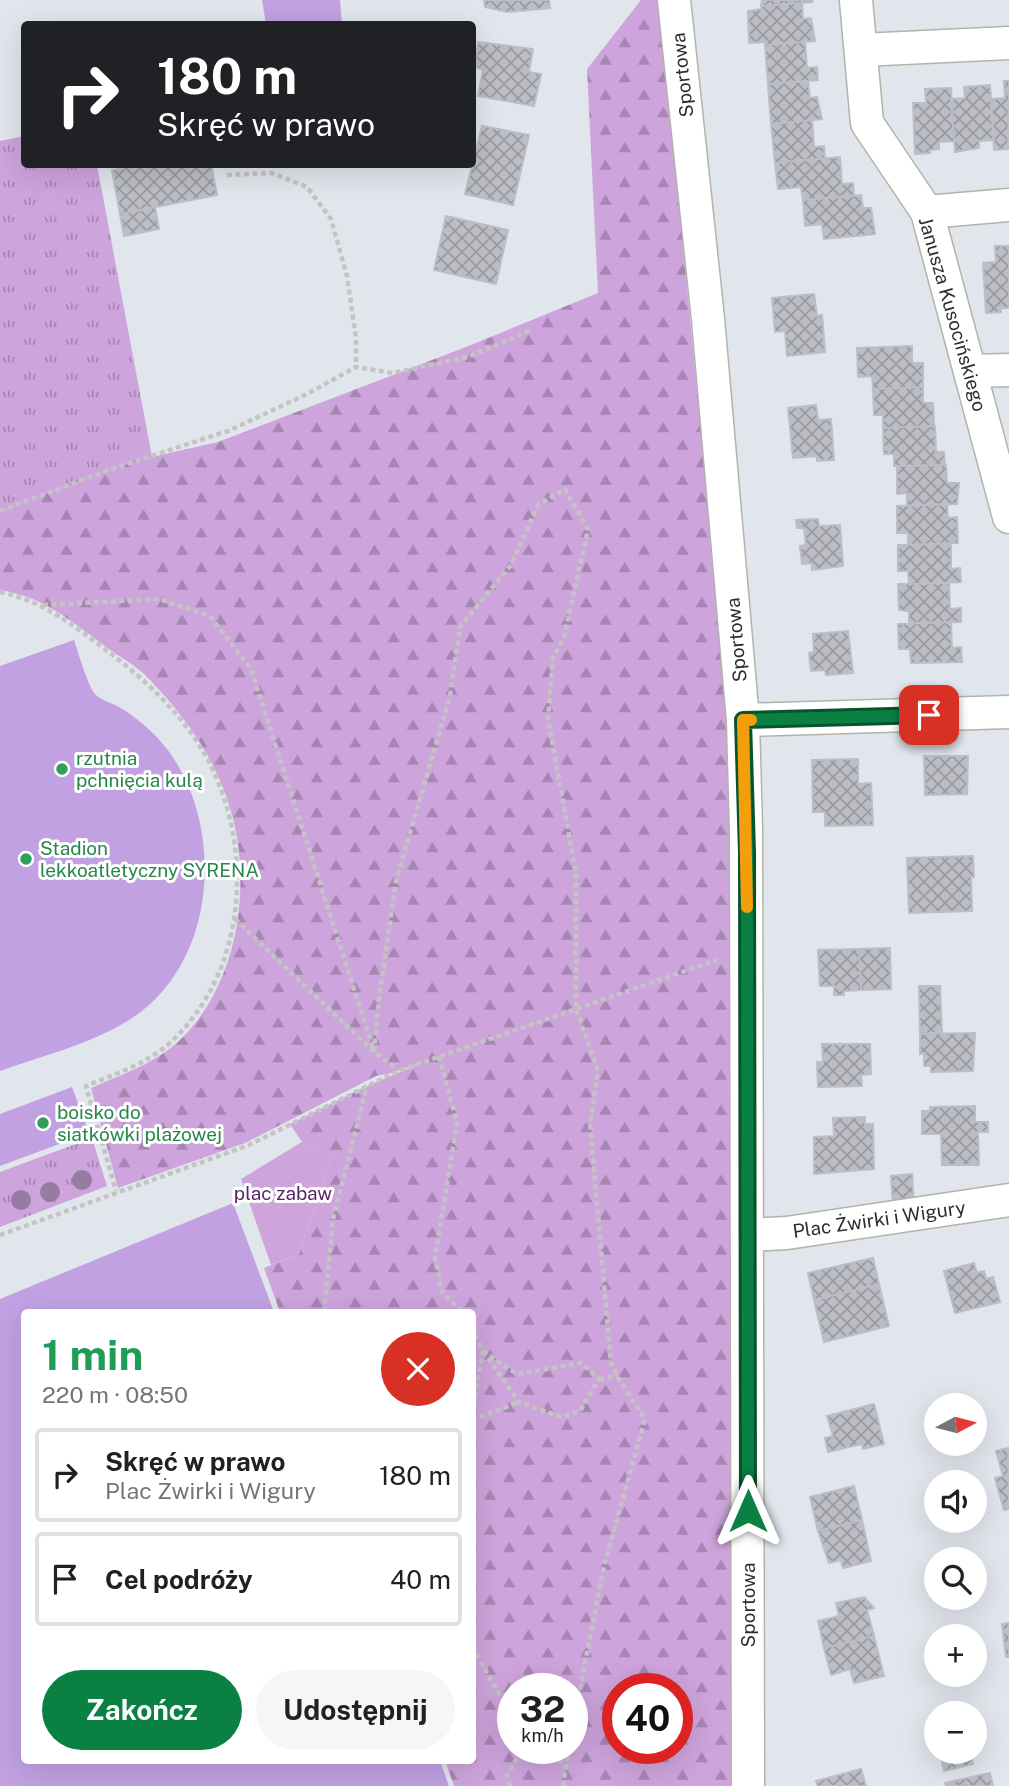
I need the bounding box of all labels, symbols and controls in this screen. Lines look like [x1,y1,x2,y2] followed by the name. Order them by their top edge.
[667,32,697,118] street label: Sportowa
[157,47,297,105] text: 180 m
[42,49,133,140] icon: right
[157,106,375,143] text: Skręć w prawo
[915,214,991,414] street label: Janusza Kusocińskiego
[721,597,751,683] street label: Sportowa
[899,685,959,745] pin
[910,696,948,734] icon: arrive
[76,747,203,791] place label: rzutnia pchnięcia kulą
[54,761,70,777] marker: rzutnia pchnięcia kulą
[40,837,259,881] place label: Stadion lekkoatletyczny SYRENA
[18,851,34,867] marker: Stadion lekkoatletyczny SYRENA
[57,1101,222,1145] place label: boisko do siatkówki plażowej
[35,1115,51,1131] marker: boisko do siatkówki plażowej
[234,1182,332,1204] park label: plac zabaw
[791,1196,967,1242] street label: Plac Żwirki i Wigury
[42,1330,143,1379] text: 1 min
[381,1332,455,1406] button: close
[42,1381,188,1408] text: 220 m · 08:50
[924,1393,987,1456] north arrow
[924,1393,987,1764] map controls
[105,1446,285,1477] text: Skręć w prawo
[46,1456,84,1494] icon: right
[379,1460,451,1491] text: 180 m
[924,1470,987,1533] button: sound
[711,1474,785,1548] position arrow
[105,1477,316,1504] text: Plac Żwirki i Wigury
[924,1547,987,1610] button: search
[46,1560,84,1598] icon: arrive
[737,1563,759,1647] street label: Sportowa
[105,1564,253,1595] text: Cel podróży
[390,1564,451,1595] text: 40 m
[924,1624,987,1687] button: +
[42,1670,242,1750] button: Zakończ
[256,1670,455,1750] button: Udostępnij
[602,1673,693,1764] speed limit sign: 40
[520,1689,565,1730] text: 32
[924,1701,987,1764] button: −
[521,1725,564,1746] text: km/h

